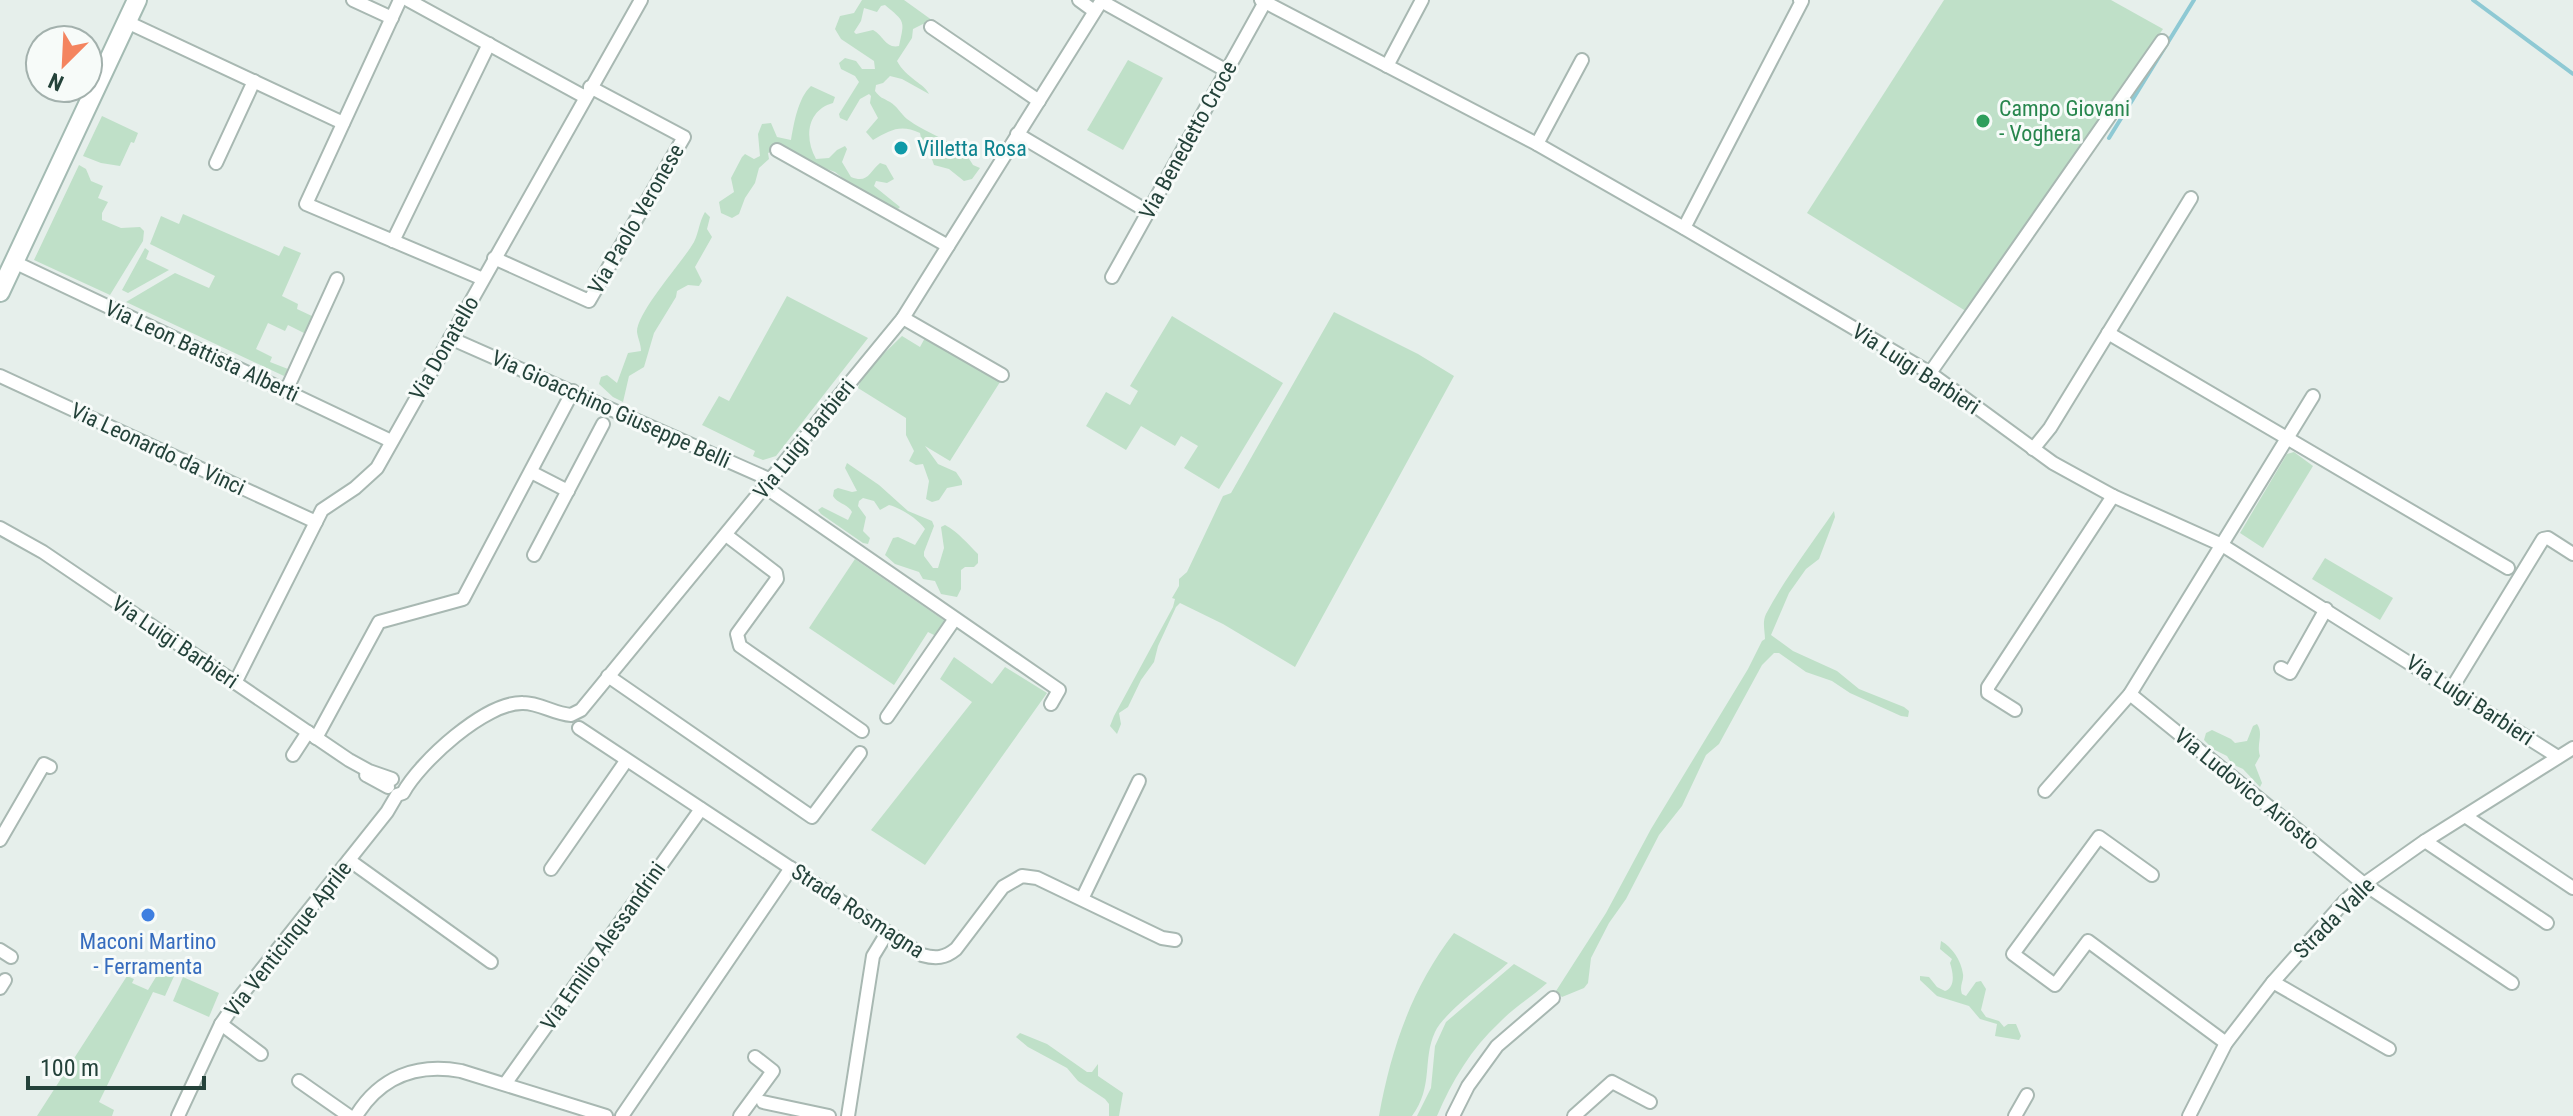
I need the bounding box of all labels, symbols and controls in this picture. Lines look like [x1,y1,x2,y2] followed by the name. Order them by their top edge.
[24,24,104,104] north arrow
[1134,57,1242,223] street label: Via Benedetto Croce
[45,68,67,96] text: N
[1999,96,2130,146] place label: Campo Giovani - Voghera
[1974,112,1992,130] marker: Campo Giovani - Voghera
[917,136,1027,161] place label: Villetta Rosa
[892,139,910,157] marker: Villetta Rosa
[583,140,689,298] street label: Via Paolo Veronese
[404,292,484,404] street label: Via Donatello
[101,295,303,407] street label: Via Leon Battista Alberti
[1848,319,1984,419] street label: Via Luigi Barbieri
[488,345,734,473] street label: Via Gioacchino Giuseppe Belli
[748,374,860,504] street label: Via Luigi Barbieri
[67,398,249,500] street label: Via Leonardo da Vinci
[107,591,243,693] street label: Via Luigi Barbieri
[2402,650,2538,750] street label: Via Luigi Barbieri
[2170,723,2324,855] street label: Via Ludovico Ariosto
[219,856,357,1022] street label: Via Venticinque Aprile
[536,857,670,1035] street label: Via Emilio Alessandrini
[787,859,929,963] street label: Strada Rosmagna
[2288,872,2380,964] street label: Strada Valle
[139,906,157,924] marker: Maconi Martino - Ferramenta
[80,929,216,979] place label: Maconi Martino - Ferramenta
[28,1040,204,1090] scale bar
[40,1054,99,1082] text: 100 m

